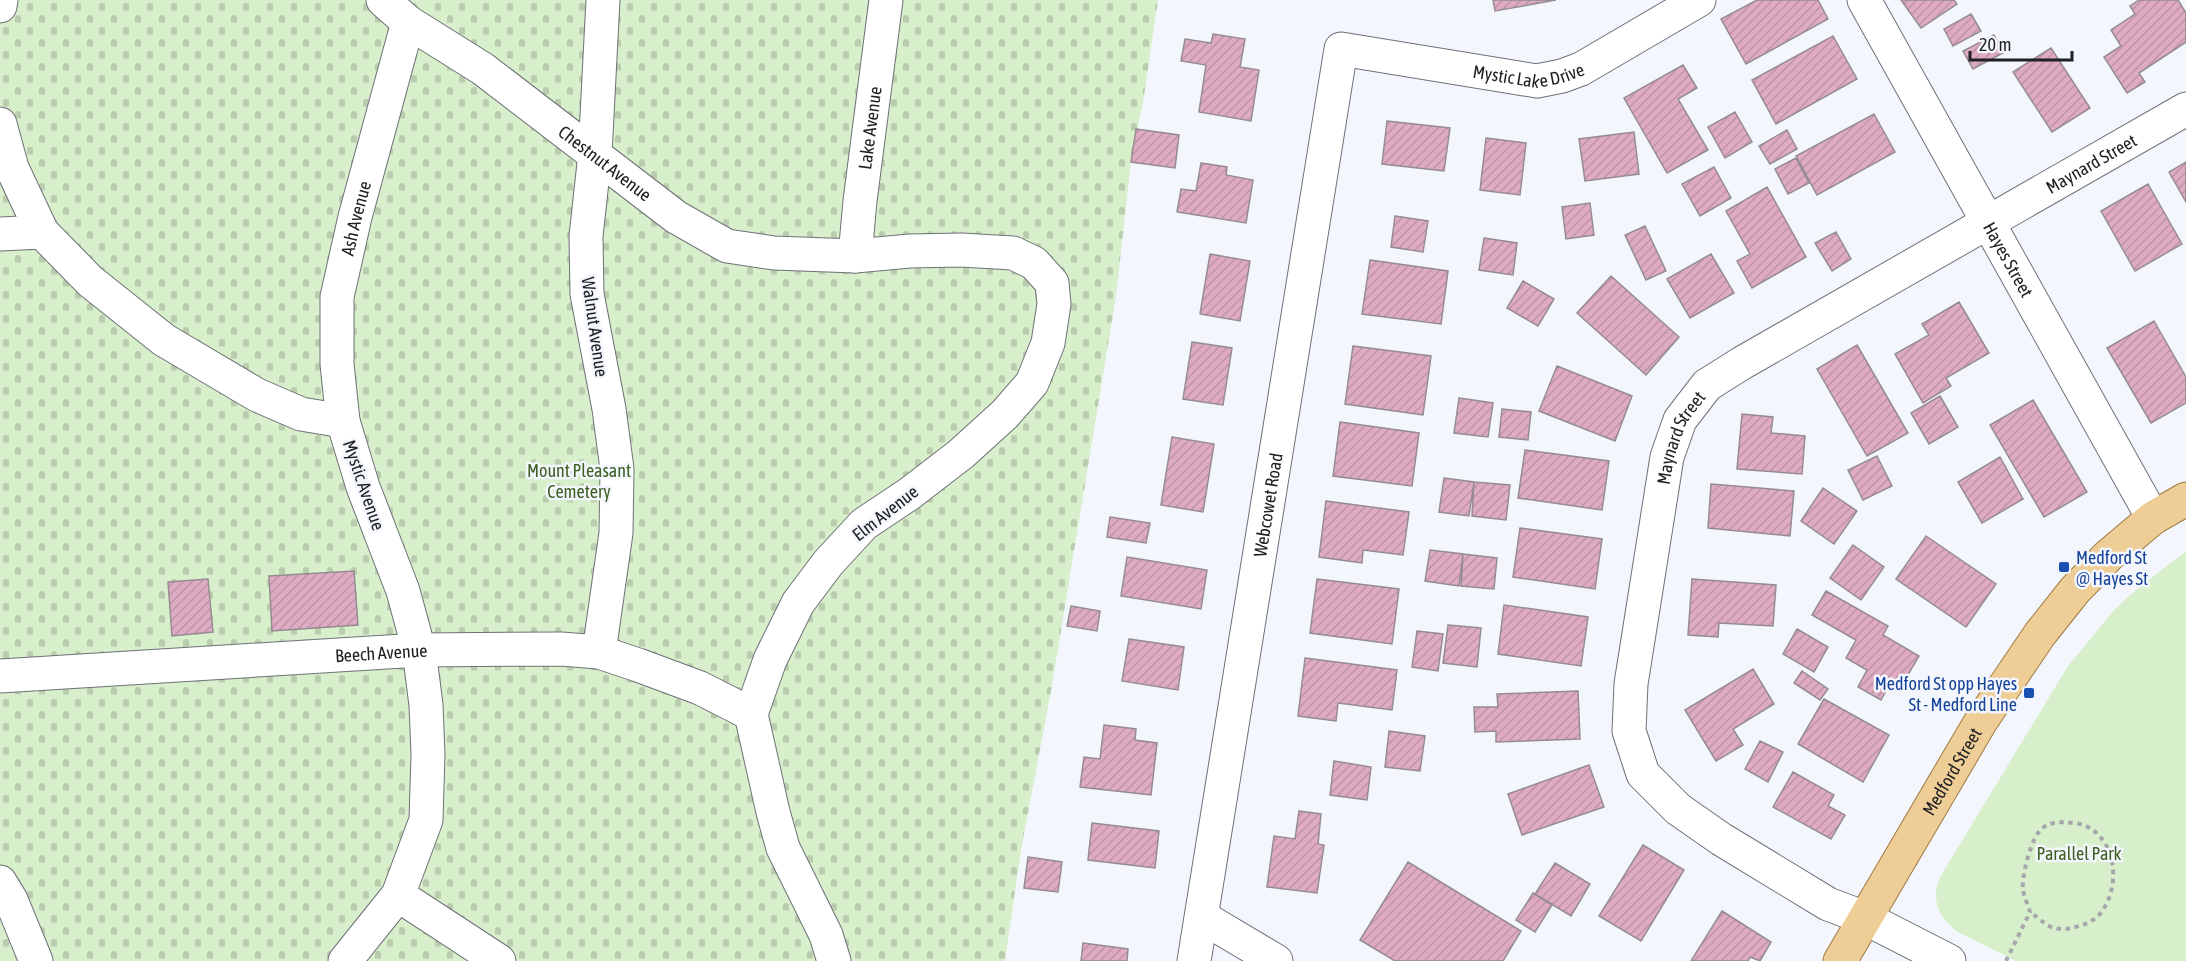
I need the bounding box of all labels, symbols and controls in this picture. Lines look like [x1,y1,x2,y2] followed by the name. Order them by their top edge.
[1970,24,2072,62] scale bar
[1979,34,2011,55] text: 20 m
[1471,58,1587,92] street label: Mystic Lake Drive
[854,85,885,171] street label: Lake Avenue
[555,121,656,205] street label: Chestnut Avenue
[2042,129,2140,197] street label: Maynard Street
[336,178,375,258] street label: Ash Avenue
[1979,218,2038,301] street label: Hayes Street
[578,276,612,378] street label: Walnut Avenue
[1652,387,1709,486] street label: Maynard Street
[339,437,389,533] street label: Mystic Avenue
[1249,451,1286,558] street label: Webcowet Road
[527,460,631,502] park label: Mount Pleasant Cemetery
[848,481,922,545] street label: Elm Avenue
[2076,547,2148,589] place label: Medford St @ Hayes St
[2057,560,2071,574] marker: Medford St @ Hayes St
[334,639,428,666] street label: Beech Avenue
[1875,673,2017,715] place label: Medford St opp Hayes St - Medford Line
[2022,686,2036,700] marker: Medford St opp Hayes St - Medford Line
[1918,724,1985,819] street label: Medford Street
[2037,843,2122,864] park label: Parallel Park

